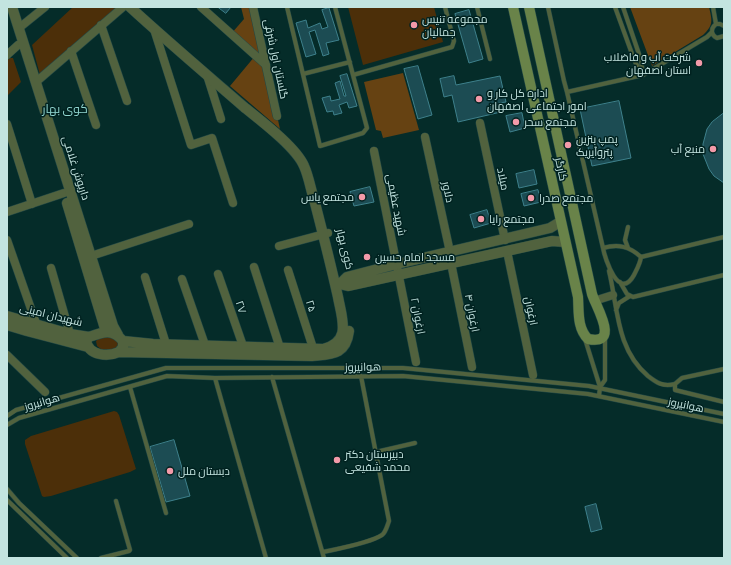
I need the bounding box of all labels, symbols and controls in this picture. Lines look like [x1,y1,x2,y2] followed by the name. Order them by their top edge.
[422,12,488,38] place label: مجموعه تنیس جمالیان
[261,18,291,100] street label: گلستان اول شرقی
[409,20,419,30] marker: مجموعه تنیس جمالیان
[604,50,691,76] place label: شرکت آب و فاضلاب استان اصفهان
[694,58,704,68] marker: شرکت آب و فاضلاب استان اصفهان
[487,86,587,112] place label: اداره کل کار و امور اجتماعی اصفهان
[474,94,484,104] marker: اداره کل کار و امور اجتماعی اصفهان
[42,102,88,116] district label: کوی بهار
[524,115,577,129] place label: مجتمع سحر
[511,117,521,127] marker: مجتمع سحر
[576,132,618,158] place label: پمپ بنزین پتروآیریک
[59,134,93,202] street label: داریوش غلامی
[563,140,573,150] marker: پمپ بنزین پتروآیریک
[671,142,705,156] place label: منبع آب
[708,144,718,154] marker: منبع آب
[552,156,570,182] street label: کارگر
[494,166,512,192] street label: میلاد
[384,173,408,237] street label: شهید عظیمی
[439,180,457,204] street label: دلاور
[301,190,354,204] place label: مجتمع یاس
[539,191,593,205] place label: مجتمع صدرا
[357,192,367,202] marker: مجتمع یاس
[526,193,536,203] marker: مجتمع صدرا
[489,212,535,226] place label: مجتمع رایا
[476,214,486,224] marker: مجتمع رایا
[334,227,356,271] street label: کوی بهار
[375,250,455,264] place label: مسجد امام حسین
[362,252,372,262] marker: مسجد امام حسین
[462,293,482,333] street label: ارغوان ۴
[522,295,540,327] street label: ارغوان
[408,297,428,335] street label: ارغوان ۲
[303,298,319,314] street label: ۲۵
[233,299,249,315] street label: ۲۷
[18,301,84,329] street label: شهیدان امینی
[345,360,381,374] street label: هوانیروز
[23,391,61,413] street label: هوانیروز
[667,395,705,415] street label: هوانیروز
[345,447,410,473] place label: دبیرستان دکتر محمد شفیعی
[332,455,342,465] marker: دبیرستان دکتر محمد شفیعی
[178,464,230,478] place label: دبستان ملل
[165,466,175,476] marker: دبستان ملل

